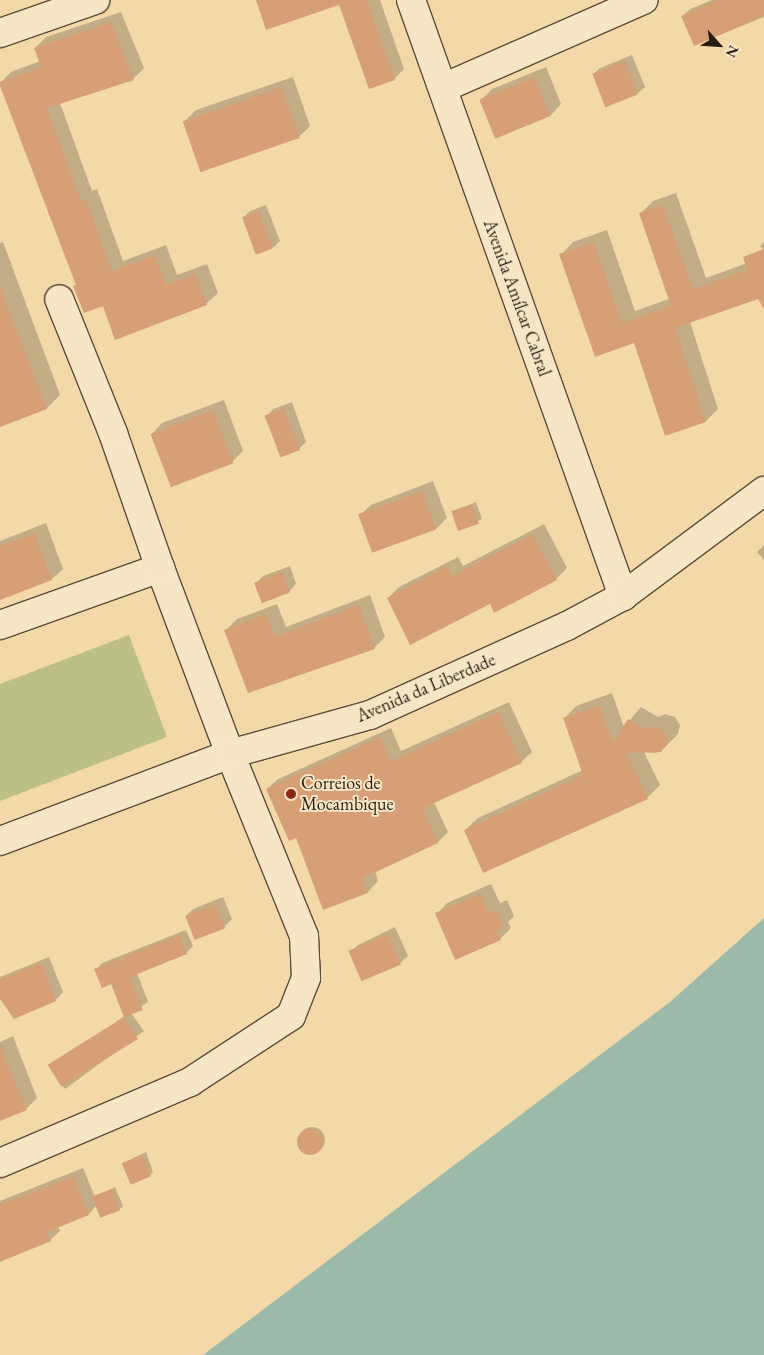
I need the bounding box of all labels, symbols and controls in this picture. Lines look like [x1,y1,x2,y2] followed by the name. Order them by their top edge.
[694,20,744,70] north arrow
[722,43,743,61] text: N
[479,217,555,379] street label: Avenida Amílcar Cabral
[353,649,499,727] street label: Avenida da Liberdade
[301,773,394,816] place label: Correios de Mocambique
[285,788,297,800] marker: Correios de Mocambique

